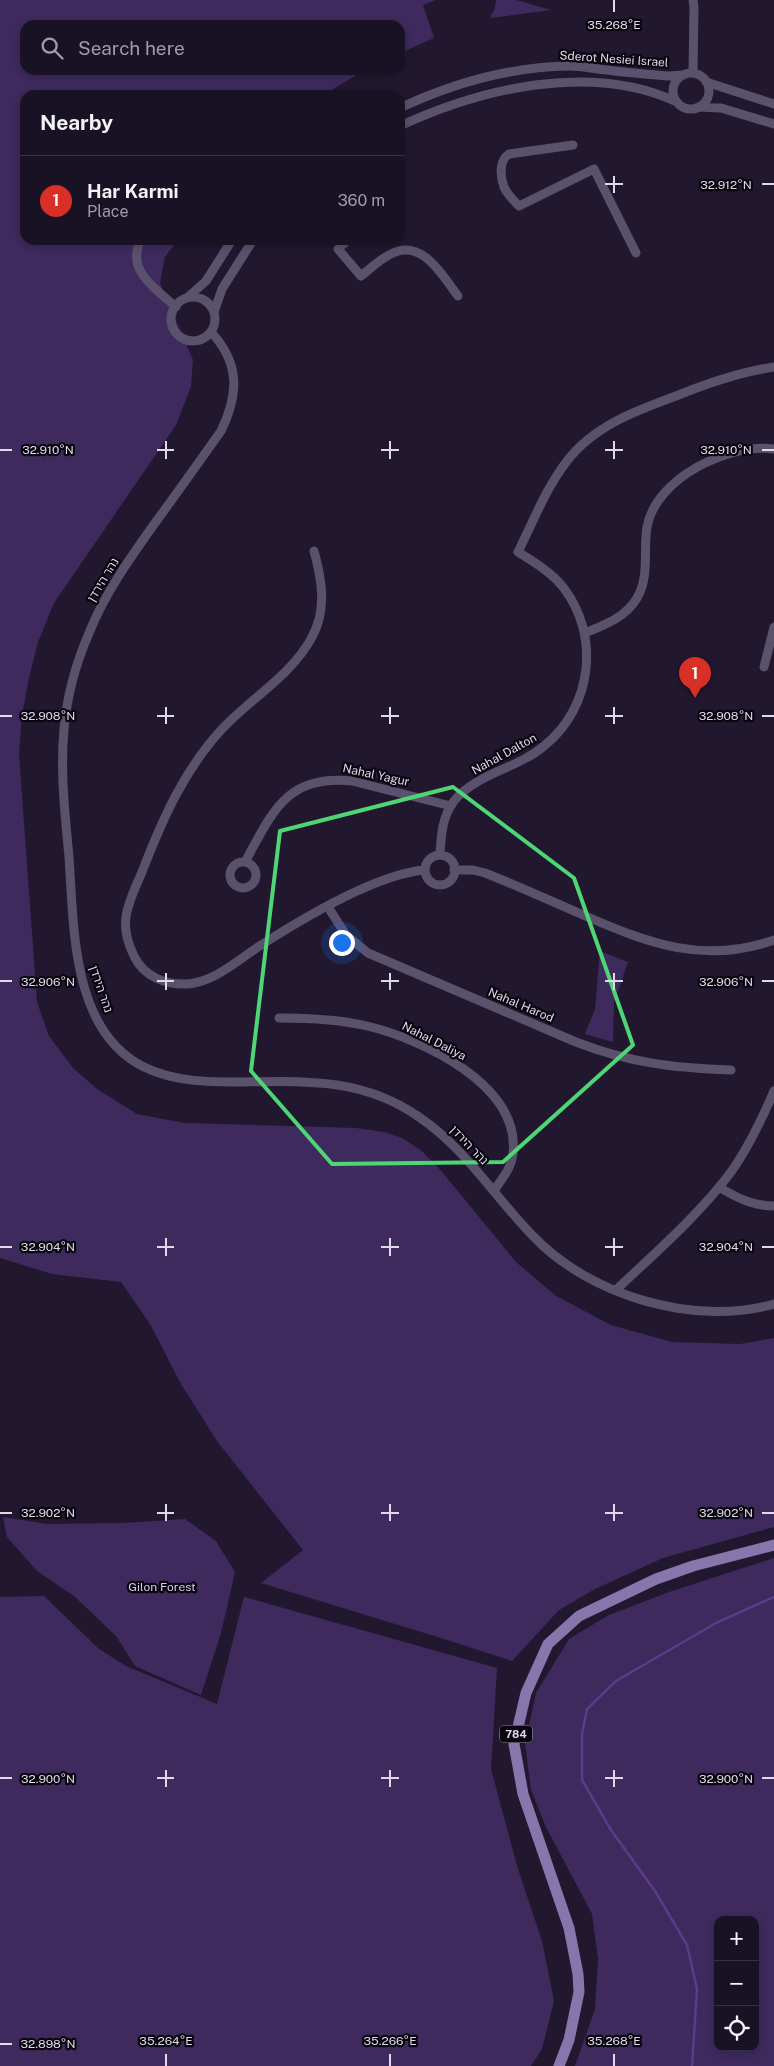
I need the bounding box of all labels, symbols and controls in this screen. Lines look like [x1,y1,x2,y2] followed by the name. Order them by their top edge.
[587,18,641,32] text: 35.268°E
[20,20,405,75] search box
[38,34,66,62] icon: search
[78,37,185,59] text: Search here
[559,48,669,70] street label: Sderot Nesiei Israel
[40,110,113,135] text: Nearby
[700,178,752,192] text: 32.912°N
[87,180,179,202] text: Har Karmi
[53,191,59,210] text: 1
[338,191,385,210] text: 360 m
[87,202,129,221] text: Place
[22,443,74,457] text: 32.910°N
[700,443,752,457] text: 32.910°N
[84,555,122,605] street label: נהר הירדן
[679,657,711,698] pin: 1
[21,709,75,723] text: 32.908°N
[699,709,753,723] text: 32.908°N
[469,730,539,778] street label: Nahal Dalton
[341,761,411,789] street label: Nahal Yagur
[329,930,355,956] your location
[86,964,116,1014] street label: נהר הירדן
[21,975,75,989] text: 32.906°N
[699,975,753,989] text: 32.906°N
[486,985,556,1025] street label: Nahal Harod
[400,1019,468,1063] street label: Nahal Daliya
[447,1123,491,1167] street label: נהר הירדן
[21,1240,75,1254] text: 32.904°N
[699,1240,753,1254] text: 32.904°N
[21,1506,75,1520] text: 32.902°N
[699,1506,753,1520] text: 32.902°N
[128,1580,196,1594] park label: Gilon Forest
[500,1726,532,1742] road number: 784
[21,1772,75,1786] text: 32.900°N
[699,1772,753,1786] text: 32.900°N
[714,1916,759,2051] map controls
[714,1916,759,1961] button: +
[714,1961,759,2006] button: −
[714,2006,759,2051] button: locate
[139,2034,193,2048] text: 35.264°E
[363,2034,417,2048] text: 35.266°E
[587,2034,641,2048] text: 35.268°E
[21,2037,75,2051] text: 32.898°N

